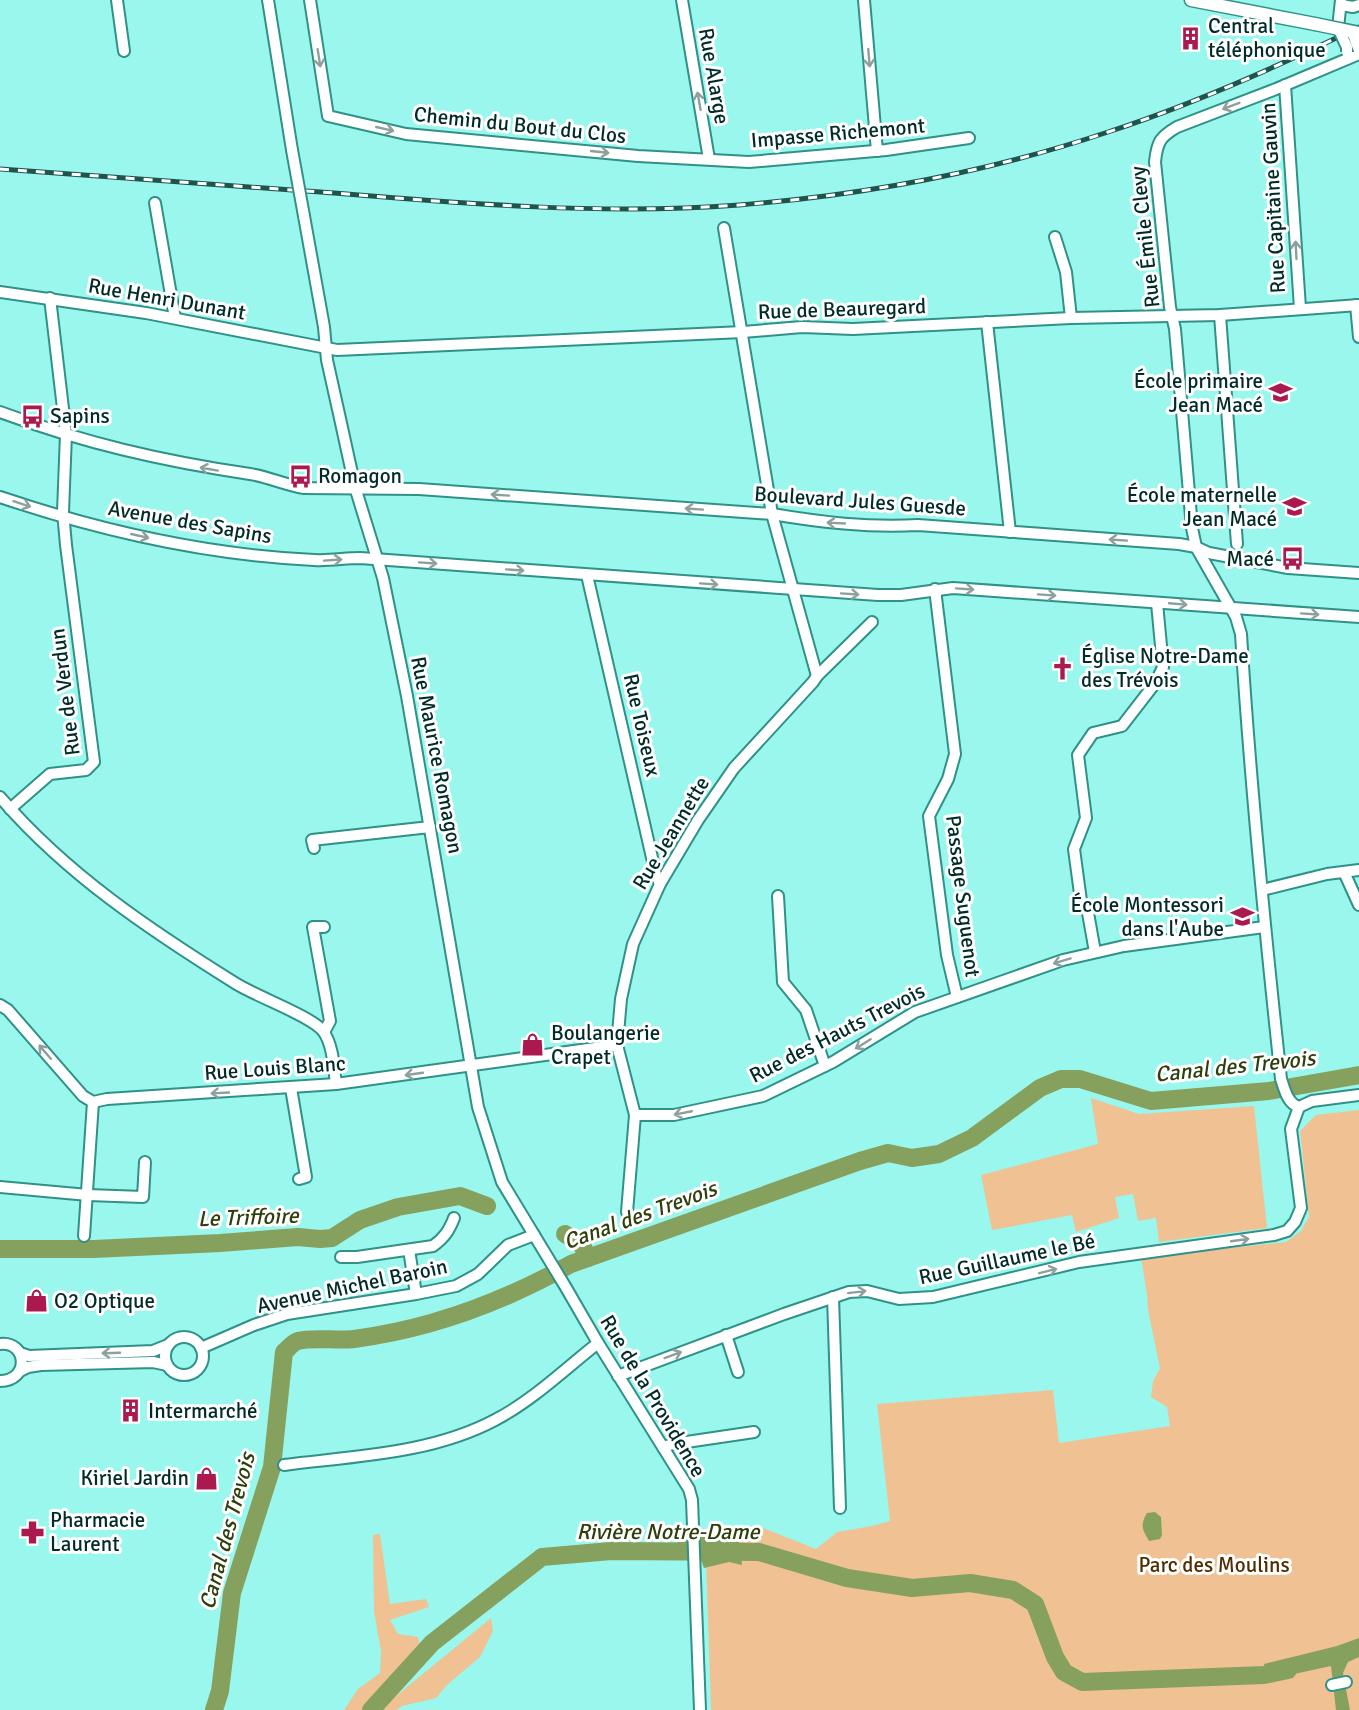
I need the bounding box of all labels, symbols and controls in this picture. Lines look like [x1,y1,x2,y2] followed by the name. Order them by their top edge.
[1208,13,1326,63] place label: Central téléphonique
[1177,25,1203,51] building icon: Central téléphonique
[693,26,735,126] street label: Rue Alarge
[314,47,325,67] one-way arrow
[864,48,875,68] one-way arrow
[693,92,704,112] one-way arrow
[413,101,627,149] street label: Chemin du Bout du Clos
[1222,101,1240,112] one-way arrow
[1255,102,1291,294] street label: Rue Capitaine Gauvin
[750,112,926,154] street label: Impasse Richemont
[375,124,394,136] one-way arrow
[589,147,609,158] one-way arrow
[1125,165,1165,309] street label: Rue Émile Clevy
[1291,240,1302,260] one-way arrow
[86,272,248,326] street label: Rue Henri Dunant
[757,293,927,325] street label: Rue de Beauregard
[1134,368,1263,418] place label: École primaire Jean Macé
[1268,380,1294,406] school or university icon: École primaire Jean Macé
[19,403,45,429] bus stop icon: Sapins
[50,403,110,429] place label: Sapins
[200,463,219,474] one-way arrow
[287,463,313,489] bus stop icon: Romagon
[318,463,402,489] place label: Romagon
[753,481,967,521] street label: Boulevard Jules Guesde
[1127,482,1277,532] place label: École maternelle Jean Macé
[490,489,510,500] one-way arrow
[1282,494,1308,520] school or university icon: École maternelle Jean Macé
[106,495,274,549] street label: Avenue des Sapins
[12,500,31,511] one-way arrow
[685,503,705,514] one-way arrow
[827,517,847,528] one-way arrow
[130,531,149,542] one-way arrow
[1108,534,1128,545] one-way arrow
[1226,546,1274,572] place label: Macé
[1279,546,1305,572] bus stop icon: Macé
[322,554,342,565] one-way arrow
[418,558,438,569] one-way arrow
[504,564,524,575] one-way arrow
[699,578,719,589] one-way arrow
[954,583,974,594] one-way arrow
[839,588,859,599] one-way arrow
[1037,589,1057,600] one-way arrow
[1168,599,1188,610] one-way arrow
[1300,609,1320,620] one-way arrow
[44,627,86,757] street label: Rue de Verdun
[1081,643,1249,693] place label: Église Notre-Dame des Trévois
[405,654,469,856] street label: Rue Maurice Romagon
[1050,655,1076,681] church icon: Église Notre-Dame des Trévois
[618,671,667,779] street label: Rue Toiseux
[627,772,715,894] street label: Rue Jeannette
[940,814,986,978] street label: Passage Suguenot
[1070,892,1224,942] place label: École Montessori dans l'Aube
[1229,904,1255,930] school or university icon: École Montessori dans l'Aube
[1053,956,1072,967] one-way arrow
[745,977,929,1089] street label: Rue des Hauts Trevois
[551,1020,660,1070] place label: Boulangerie Crapet
[520,1032,546,1058] shop icon: Boulangerie Crapet
[855,1038,872,1050] one-way arrow
[1154,1044,1319,1088] water label: Canal des Trevois
[38,1045,52,1060] one-way arrow
[203,1050,347,1086] street label: Rue Louis Blanc
[404,1069,424,1080] one-way arrow
[210,1087,230,1098] one-way arrow
[674,1108,693,1119] one-way arrow
[560,1174,722,1255] water label: Canal des Trevois
[197,1202,300,1232] water label: Le Triffoire
[916,1228,1098,1290] street label: Rue Guillaume le Bé
[1230,1234,1249,1245] one-way arrow
[254,1253,450,1319] street label: Avenue Michel Baroin
[1038,1264,1057,1276] one-way arrow
[847,1286,866,1297] one-way arrow
[23,1288,49,1314] shop icon: O2 Optique
[54,1288,155,1314] place label: O2 Optique
[594,1310,712,1482] street label: Rue de la Providence
[102,1347,122,1359] one-way arrow
[663,1349,682,1360] one-way arrow
[117,1398,143,1424] building icon: Intermarché
[148,1398,258,1424] place label: Intermarché
[193,1448,261,1612] water label: Canal des Trevois
[80,1465,189,1491] place label: Kiriel Jardin
[194,1465,220,1491] shop icon: Kiriel Jardin
[50,1507,145,1557] place label: Pharmacie Laurent
[576,1518,761,1545] water label: Rivière Notre-Dame
[19,1519,45,1545] pharmacy icon: Pharmacie Laurent
[1138,1552,1290,1578] park label: Parc des Moulins

